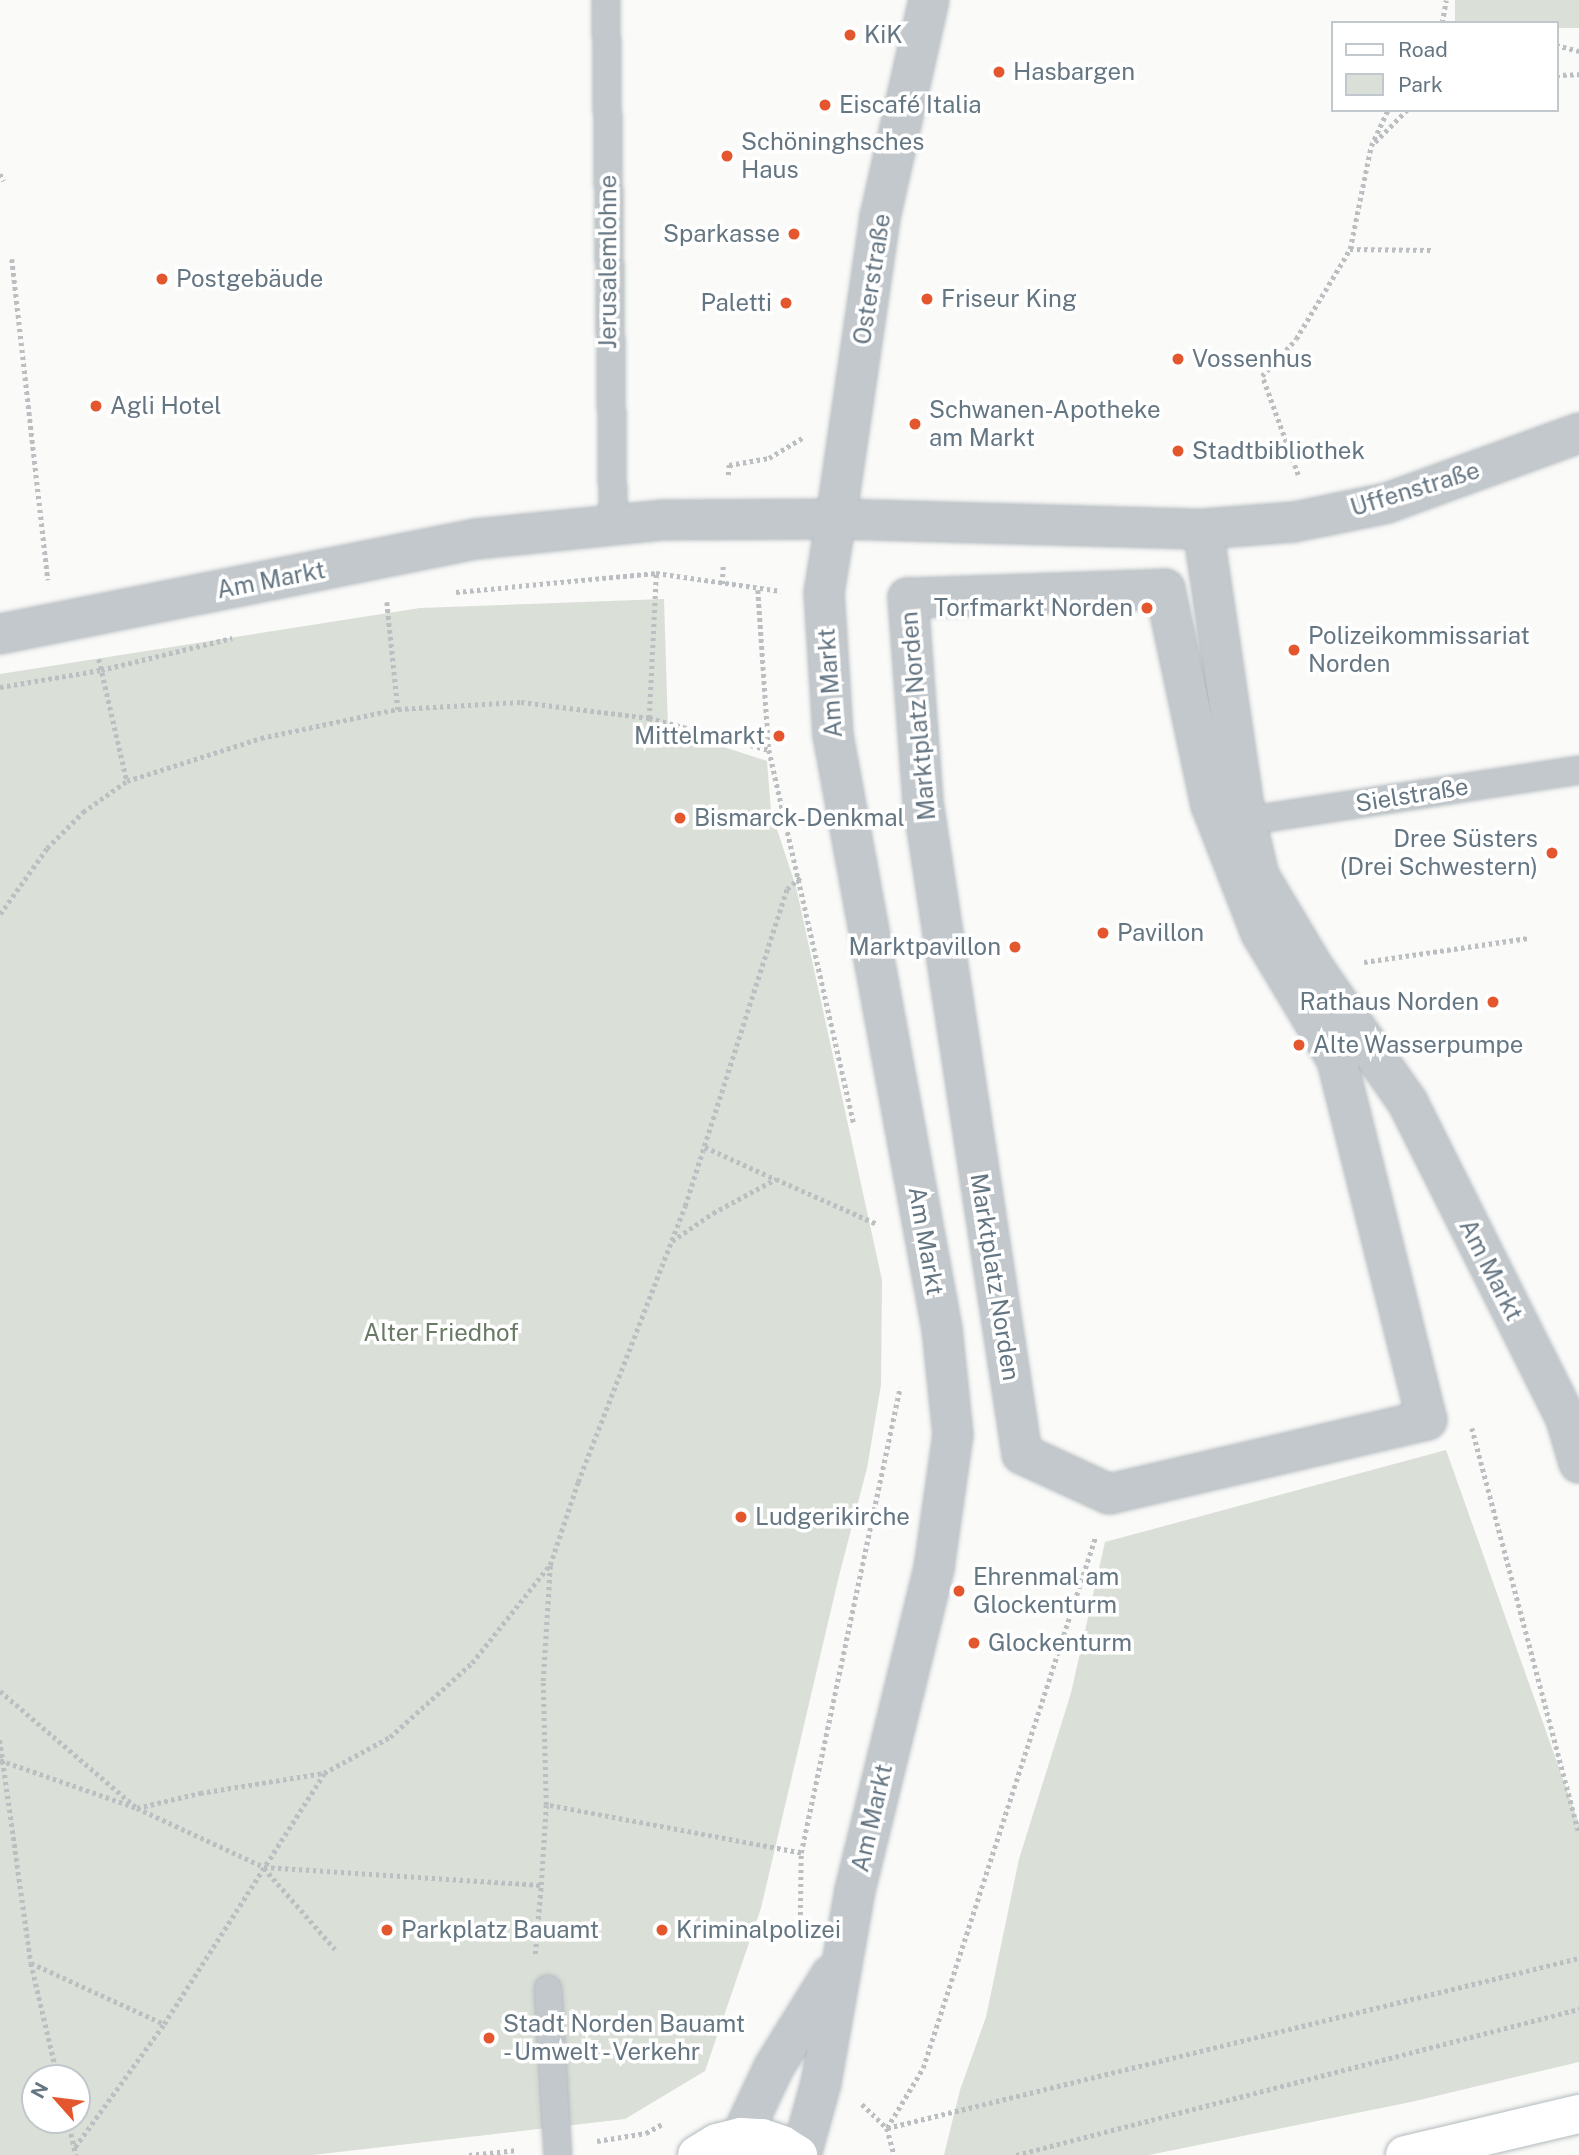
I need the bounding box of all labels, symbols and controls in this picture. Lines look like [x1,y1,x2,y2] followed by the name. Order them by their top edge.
[864,21,903,49] place label: KiK
[1330,21,1558,112] legend
[842,27,858,43] marker: KiK
[1398,37,1448,62] text: Road
[1013,58,1135,86] place label: Hasbargen
[991,64,1007,80] marker: Hasbargen
[1398,72,1443,97] text: Park
[839,91,982,119] place label: Eiscafé Italia
[817,97,833,113] marker: Eiscafé Italia
[741,128,924,184] place label: Schöninghsches Haus
[719,148,735,164] marker: Schöninghsches Haus
[594,175,622,349] street label: Jerusalemlohne
[847,211,897,347] street label: Osterstraße
[663,220,780,248] place label: Sparkasse
[786,226,802,242] marker: Sparkasse
[176,265,323,293] place label: Postgebäude
[154,271,170,287] marker: Postgebäude
[941,285,1077,313] place label: Friseur King
[701,289,772,317] place label: Paletti
[919,291,935,307] marker: Friseur King
[778,295,794,311] marker: Paletti
[1192,345,1312,373] place label: Vossenhus
[1170,351,1186,367] marker: Vossenhus
[110,392,222,420] place label: Agli Hotel
[929,396,1160,452] place label: Schwanen-Apotheke am Markt
[88,398,104,414] marker: Agli Hotel
[907,416,923,432] marker: Schwanen-Apotheke am Markt
[1192,437,1365,465] place label: Stadtbibliothek
[1170,443,1186,459] marker: Stadtbibliothek
[1347,456,1483,522] street label: Uffenstraße
[214,555,328,605] street label: Am Markt
[934,594,1133,622] place label: Torfmarkt Norden
[1139,600,1155,616] marker: Torfmarkt Norden
[895,610,941,822] street label: Marktplatz Norden
[1308,622,1530,678] place label: Polizeikommissariat Norden
[812,627,848,739] street label: Am Markt
[1286,642,1302,658] marker: Polizeikommissariat Norden
[634,722,765,750] place label: Mittelmarkt
[771,728,787,744] marker: Mittelmarkt
[1354,772,1470,818] street label: Sielstraße
[694,804,905,832] place label: Bismarck-Denkmal
[672,810,688,826] marker: Bismarck-Denkmal
[1340,825,1538,881] place label: Dree Süsters (Drei Schwestern)
[1544,845,1560,861] marker: Dree Süsters (Drei Schwestern)
[1117,919,1204,947] place label: Pavillon
[1095,925,1111,941] marker: Pavillon
[848,933,1001,961] place label: Marktpavillon
[1007,939,1023,955] marker: Marktpavillon
[1299,988,1479,1016] place label: Rathaus Norden
[1485,994,1501,1010] marker: Rathaus Norden
[1313,1031,1524,1059] place label: Alte Wasserpumpe
[1291,1037,1307,1053] marker: Alte Wasserpumpe
[964,1171,1026,1383] street label: Marktplatz Norden
[902,1184,950,1298] street label: Am Markt
[1453,1214,1529,1326] street label: Am Markt
[363,1319,519,1347] park label: Alter Friedhof
[755,1503,910,1531] place label: Ludgerikirche
[733,1509,749,1525] marker: Ludgerikirche
[973,1563,1119,1619] place label: Ehrenmal am Glockenturm
[951,1583,967,1599] marker: Ehrenmal am Glockenturm
[988,1629,1132,1657] place label: Glockenturm
[966,1635,982,1651] marker: Glockenturm
[846,1761,898,1875] street label: Am Markt
[401,1916,599,1944] place label: Parkplatz Bauamt
[676,1916,841,1944] place label: Kriminalpolizei
[379,1922,395,1938] marker: Parkplatz Bauamt
[654,1922,670,1938] marker: Kriminalpolizei
[503,2010,745,2066] place label: Stadt Norden Bauamt - Umwelt - Verkehr
[481,2030,497,2046] marker: Stadt Norden Bauamt - Umwelt - Verkehr
[21,2064,91,2134] north arrow
[26,2078,52,2102] text: N

